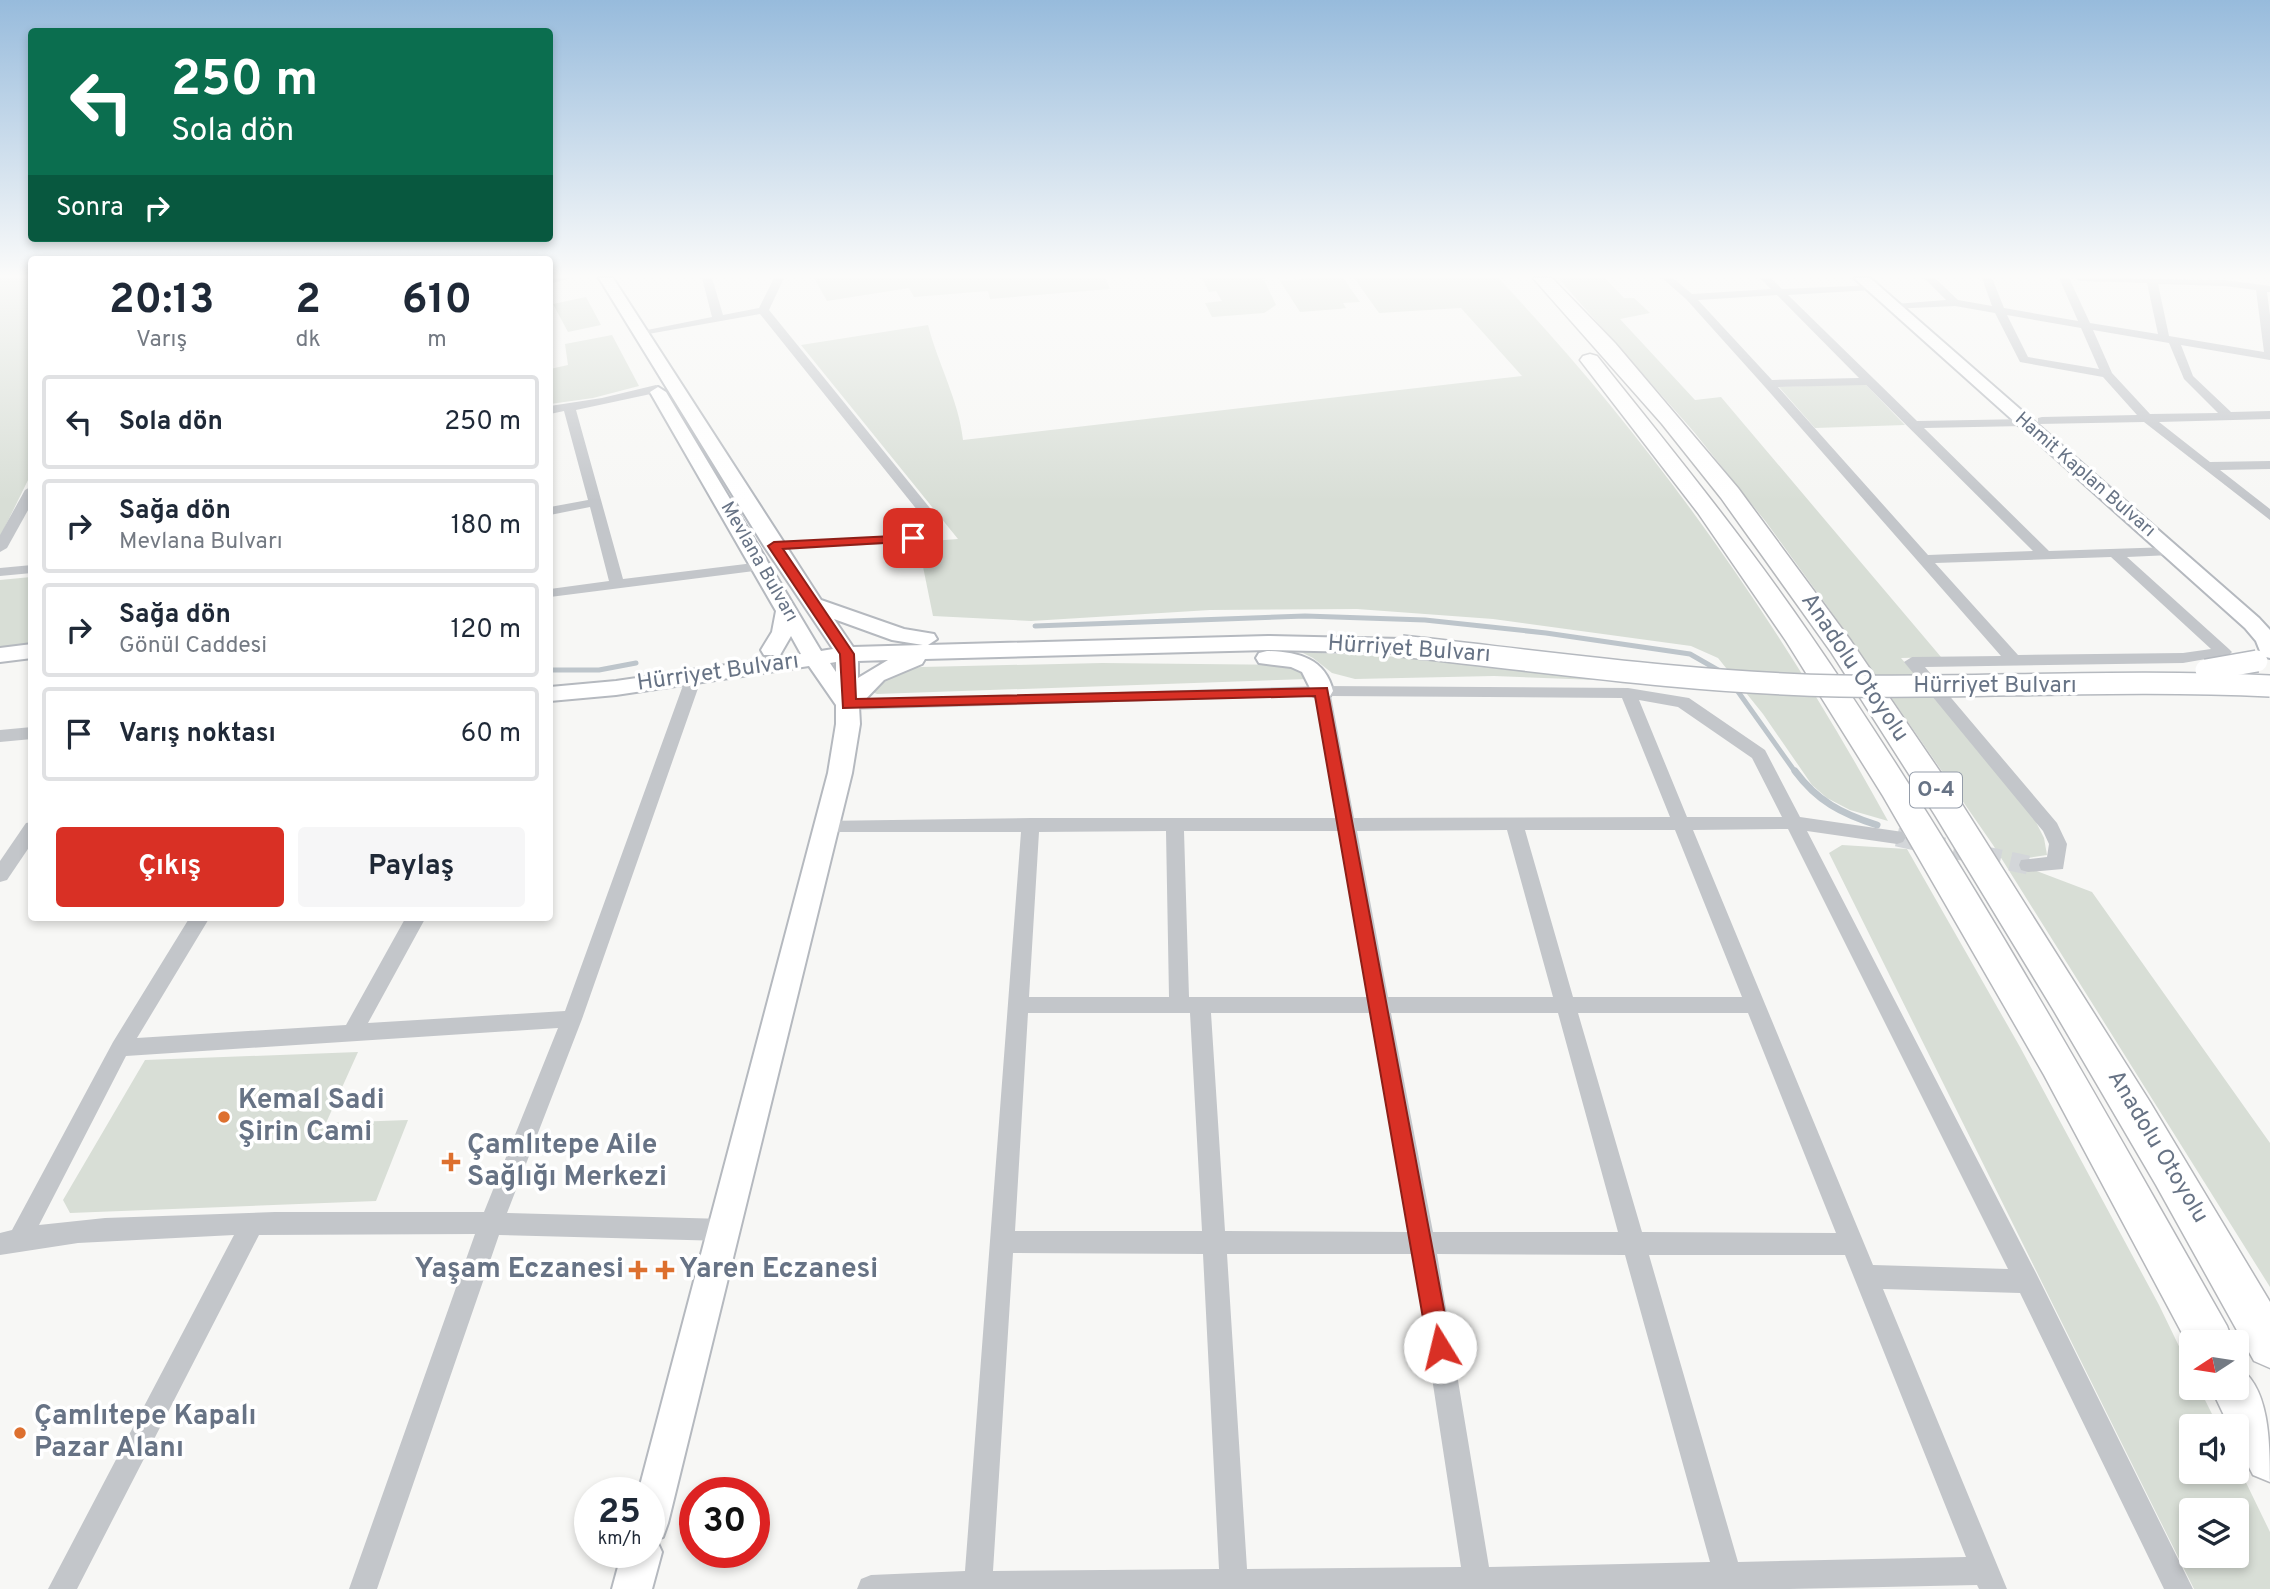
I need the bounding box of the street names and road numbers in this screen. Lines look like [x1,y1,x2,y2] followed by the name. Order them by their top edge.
[2010,407,2160,543] street label: Hamit Kaplan Bulvarı
[715,497,803,627] street label: Mevlana Bulvarı
[1794,588,1914,748] street label: Anadolu Otoyolu
[1327,630,1491,670] street label: Hürriyet Bulvarı
[635,647,801,699] street label: Hürriyet Bulvarı
[1913,672,2077,701] street label: Hürriyet Bulvarı
[1910,772,1962,808] road number: O-4
[2100,1065,2214,1229] street label: Anadolu Otoyolu

